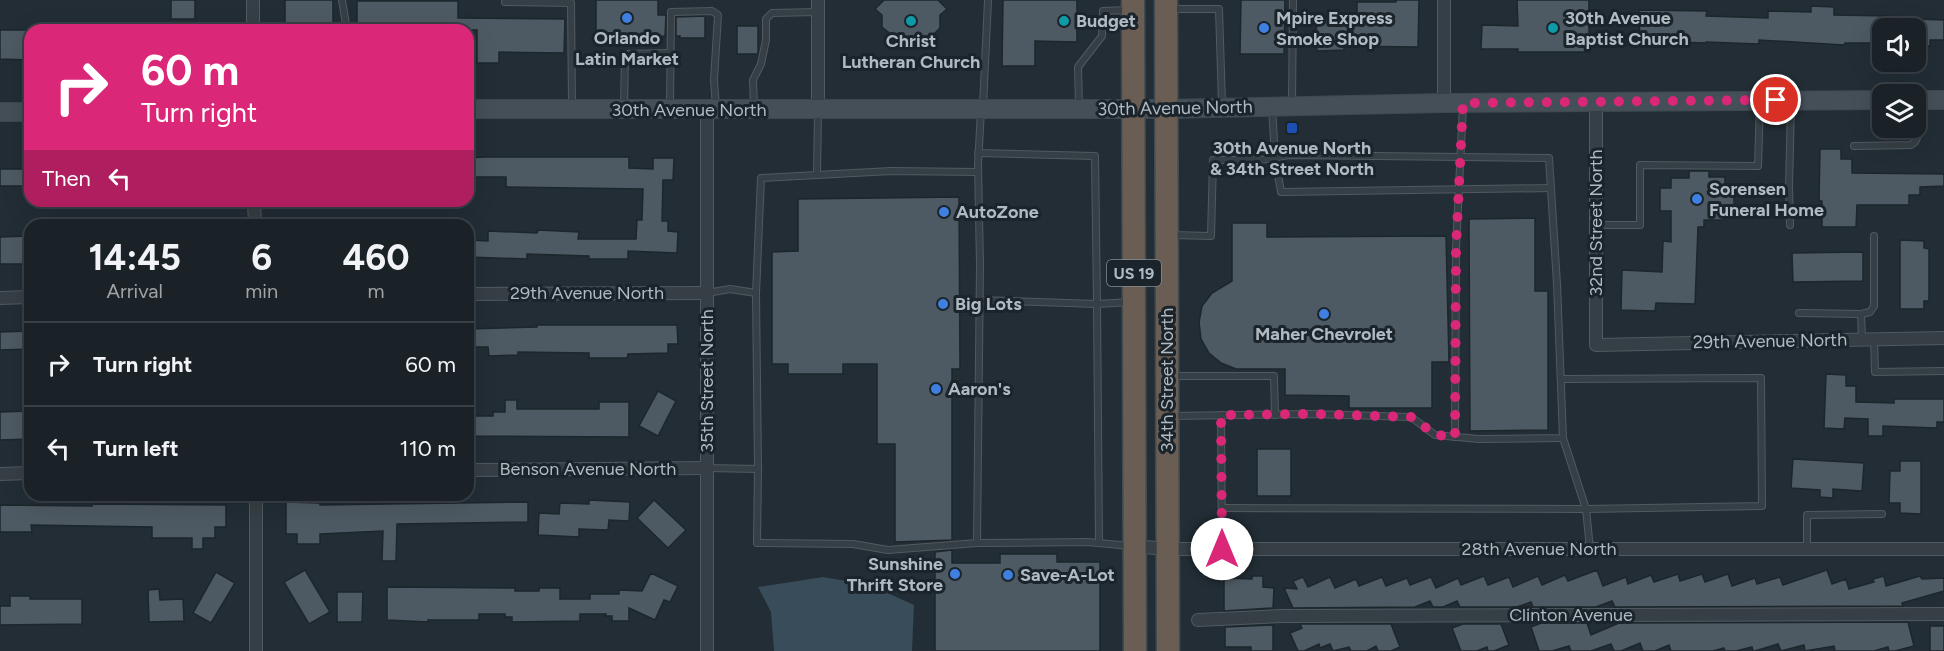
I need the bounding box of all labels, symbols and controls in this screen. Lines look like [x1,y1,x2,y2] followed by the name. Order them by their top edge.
[1276,7,1393,50] place label: Mpire Express Smoke Shop
[1565,7,1689,50] place label: 30th Avenue Baptist Church
[1076,10,1136,32] place label: Budget
[620,11,634,25] marker: Orlando Latin Market
[904,14,918,28] marker: Christ Lutheran Church
[1057,14,1071,28] marker: Budget
[1872,18,1926,138] map controls
[1872,18,1926,72] button: sound
[1257,21,1271,35] marker: Mpire Express Smoke Shop
[1546,21,1560,35] marker: 30th Avenue Baptist Church
[575,27,679,70] place label: Orlando Latin Market
[842,30,980,73] place label: Christ Lutheran Church
[141,45,239,96] text: 60 m
[42,48,120,126] icon: right
[1750,74,1801,125] pin
[1759,83,1792,116] icon: arrive
[1872,84,1926,138] button: layers
[141,96,257,129] text: Turn right
[1097,96,1253,120] street label: 30th Avenue North
[611,99,767,121] street label: 30th Avenue North
[1285,121,1299,135] marker: 30th Avenue North & 34th Street North
[1210,137,1374,180] place label: 30th Avenue North & 34th Street North
[1585,149,1607,297] street label: 32nd Street North
[103,162,136,195] icon: left
[42,165,91,192] text: Then
[1709,178,1824,221] place label: Sorensen Funeral Home
[1690,192,1704,206] marker: Sorensen Funeral Home
[956,201,1039,223] place label: AutoZone
[937,205,951,219] marker: AutoZone
[88,236,181,279] text: 14:45
[251,236,272,279] text: 6
[343,236,410,279] text: 460
[1107,260,1161,286] road number: US 19
[106,279,163,303] text: Arrival
[245,279,278,303] text: min
[368,279,385,303] text: m
[510,282,664,304] street label: 29th Avenue North
[955,293,1022,315] place label: Big Lots
[936,297,950,311] marker: Big Lots
[1317,307,1331,321] marker: Maher Chevrolet
[1156,308,1178,452] street label: 34th Street North
[696,309,718,453] street label: 35th Street North
[1255,323,1393,345] place label: Maher Chevrolet
[1693,329,1847,353] street label: 29th Avenue North
[42,348,75,381] icon: right
[93,351,192,378] text: Turn right
[405,351,456,378] text: 60 m
[948,378,1011,400] place label: Aaron's
[929,382,943,396] marker: Aaron's
[42,432,75,465] icon: left
[93,435,179,462] text: Turn left
[400,435,456,462] text: 110 m
[500,458,676,480] street label: Benson Avenue North
[1190,517,1254,581] position arrow
[1461,538,1617,560] street label: 28th Avenue North
[847,553,943,596] place label: Sunshine Thrift Store
[1020,564,1115,586] place label: Save-A-Lot
[948,567,962,581] marker: Sunshine Thrift Store
[1001,568,1015,582] marker: Save-A-Lot
[1509,604,1633,626] street label: Clinton Avenue

